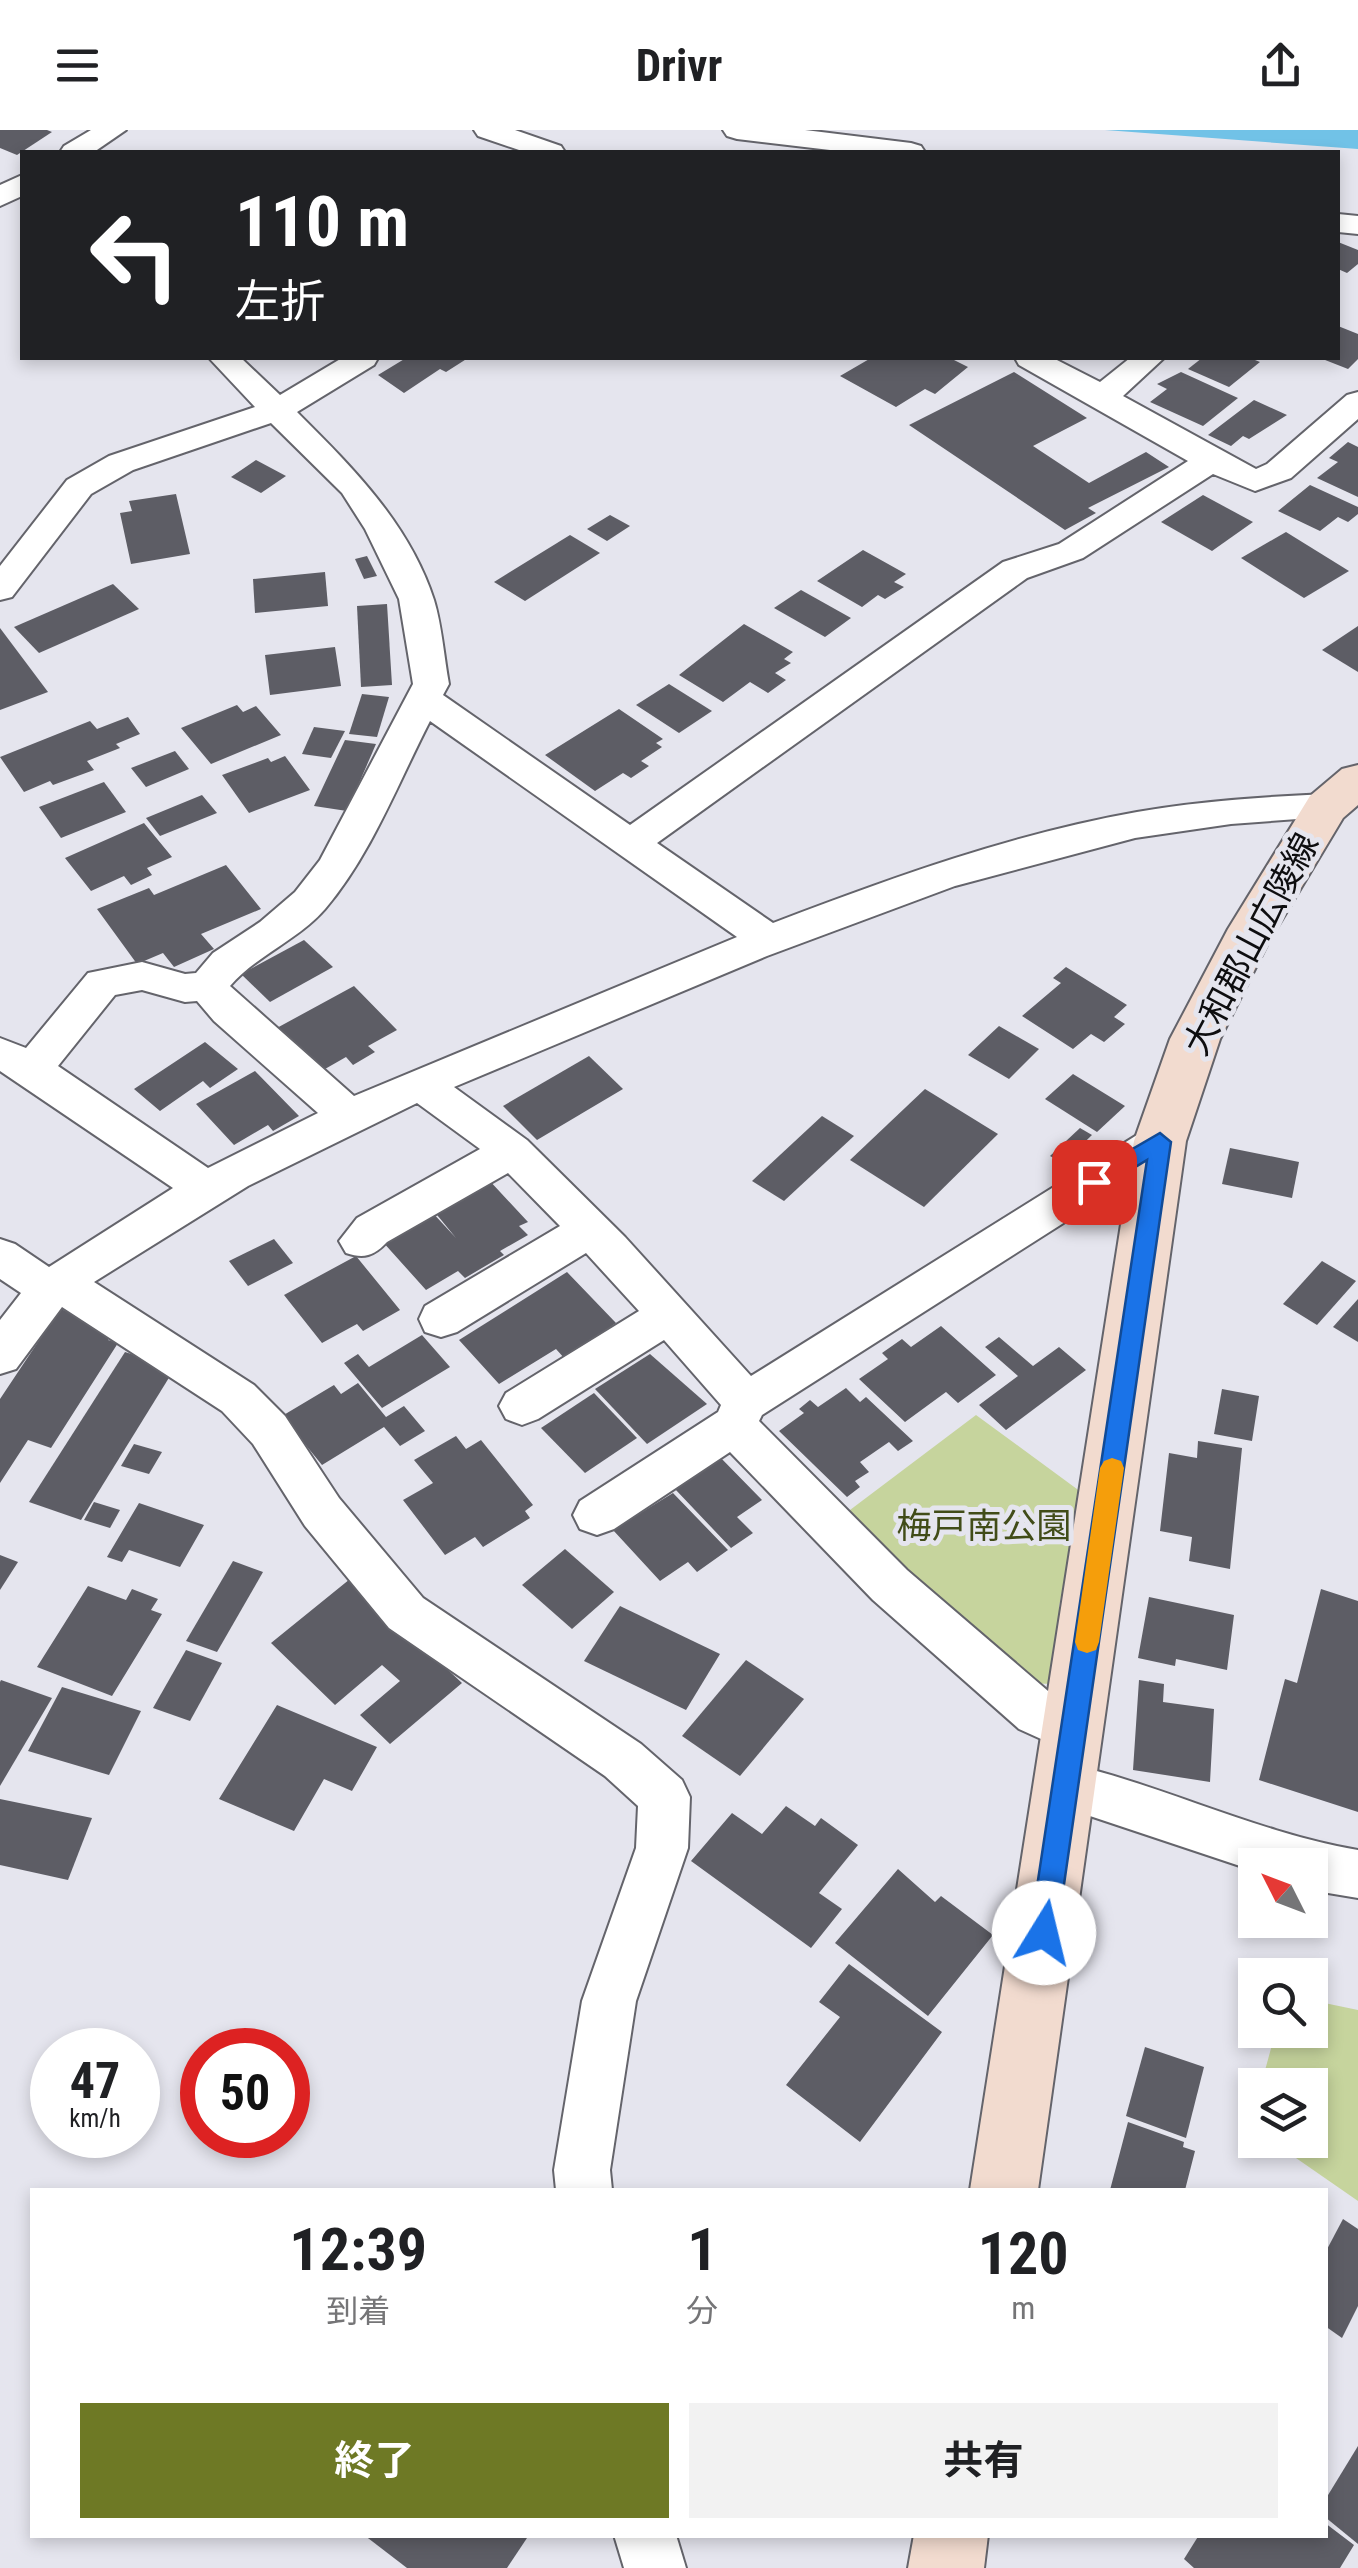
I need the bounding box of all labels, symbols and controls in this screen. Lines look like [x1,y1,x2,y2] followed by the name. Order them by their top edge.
[50,38,105,93] icon: menu
[1253,38,1308,93] icon: share
[636,39,722,92] text: Drivr
[235,181,409,263] text: 110 m
[70,190,200,320] icon: left
[235,275,325,328] text: 左折
[1176,826,1327,1062] street label: 大和郡山広陵線
[1052,1140,1137,1225] pin
[1067,1155,1122,1210] icon: arrive
[896,1506,1072,1547] park label: 梅戸南公園
[1238,1848,1328,1938] north arrow
[1238,1848,1328,2158] map controls
[992,1881,1096,1985] position arrow
[1238,1958,1328,2048] button: search
[180,2028,310,2158] speed limit sign: 50
[70,2052,120,2110] text: 47
[1238,2068,1328,2158] button: layers
[69,2104,121,2133] text: km/h
[289,2214,427,2285] text: 12:39
[687,2214,718,2285] text: 1
[978,2218,1069,2289] text: 120
[1011,2289,1035,2327] text: m
[326,2292,390,2330] text: 到着
[686,2292,718,2330] text: 分
[80,2403,669,2518] button: 終了
[689,2403,1278,2518] button: 共有

